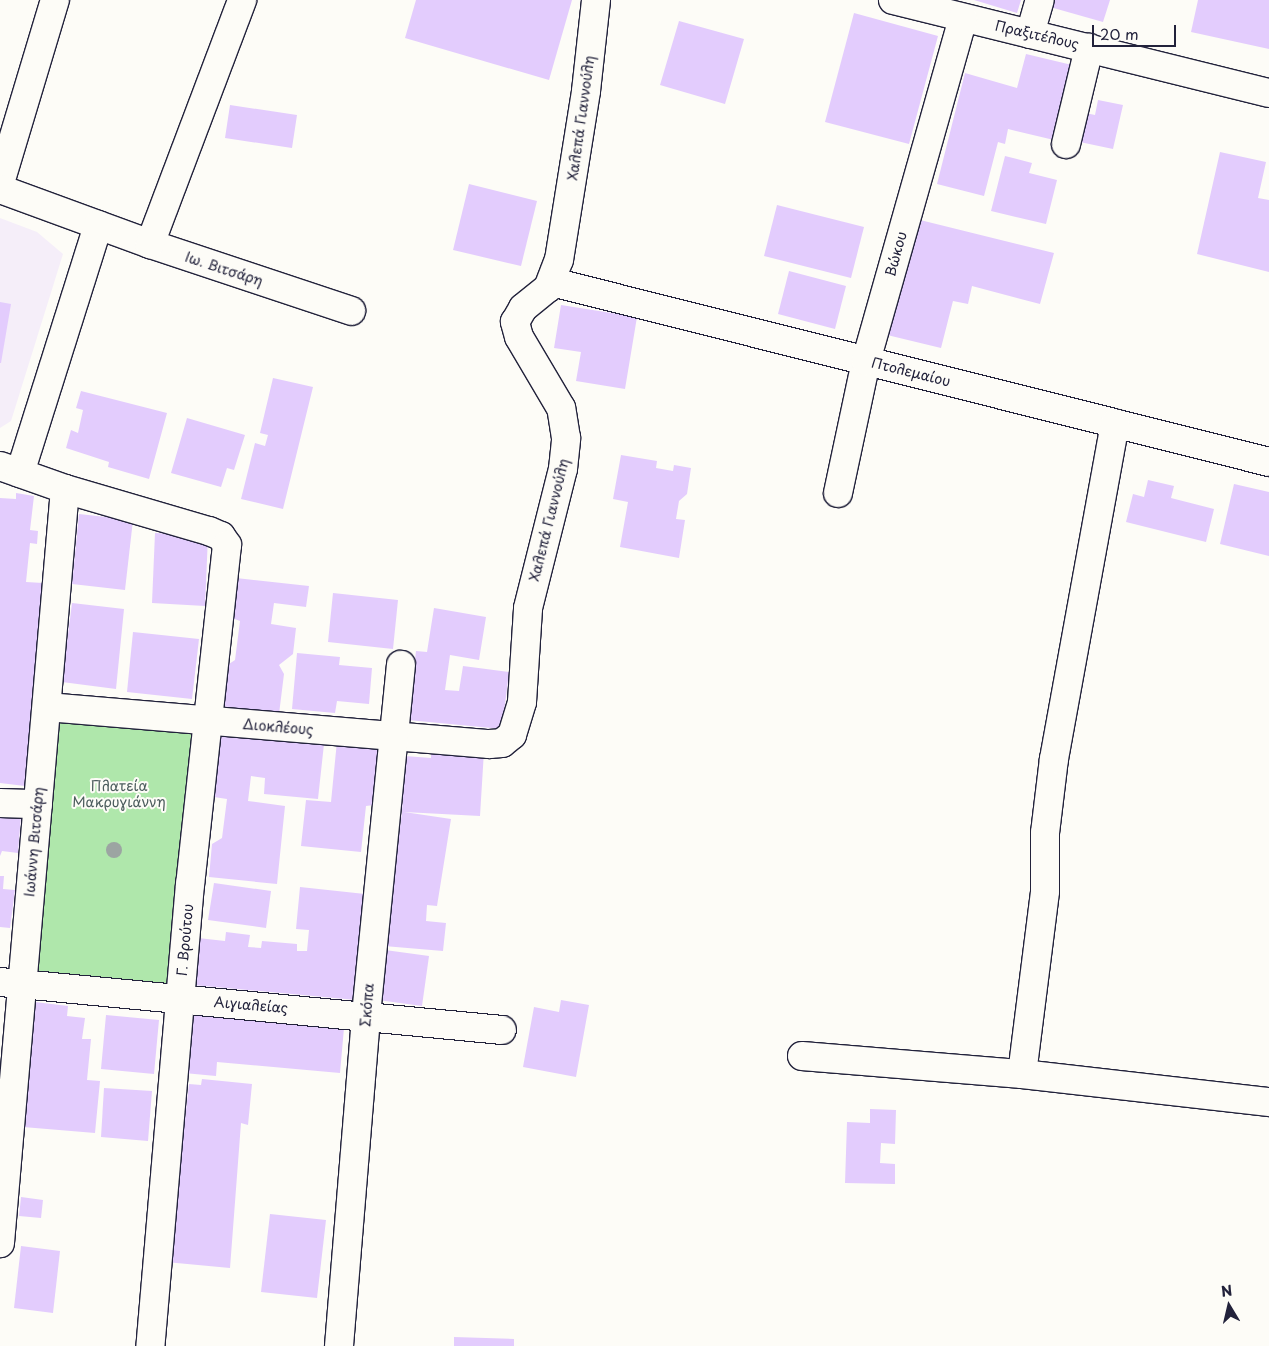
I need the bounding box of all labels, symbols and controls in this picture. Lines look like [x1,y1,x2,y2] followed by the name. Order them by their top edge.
[1094,15,1178,47] scale bar
[993,17,1081,53] street label: Πραξιτέλους
[1100,22,1139,45] text: 20 m
[564,55,598,181] street label: Χαλεπά Γιαννούλη
[882,229,910,279] street label: Βώκου
[183,248,265,290] street label: Ιω. Βιτσάρη
[870,354,952,390] street label: Πτολεμαίου
[526,457,572,583] street label: Χαλεπά Γιαννούλη
[242,716,314,738] street label: Διοκλέους
[72,778,166,810] park label: Πλατεία Μακρυγιάννη
[21,786,47,898] street label: Ιωάννη Βιτσάρη
[173,903,197,977] street label: Γ. Βρούτου
[357,983,377,1027] street label: Σκόπα
[213,993,289,1017] street label: Αιγιαλείας
[1219,1279,1234,1302] text: N
[1204,1281,1254,1331] north arrow

